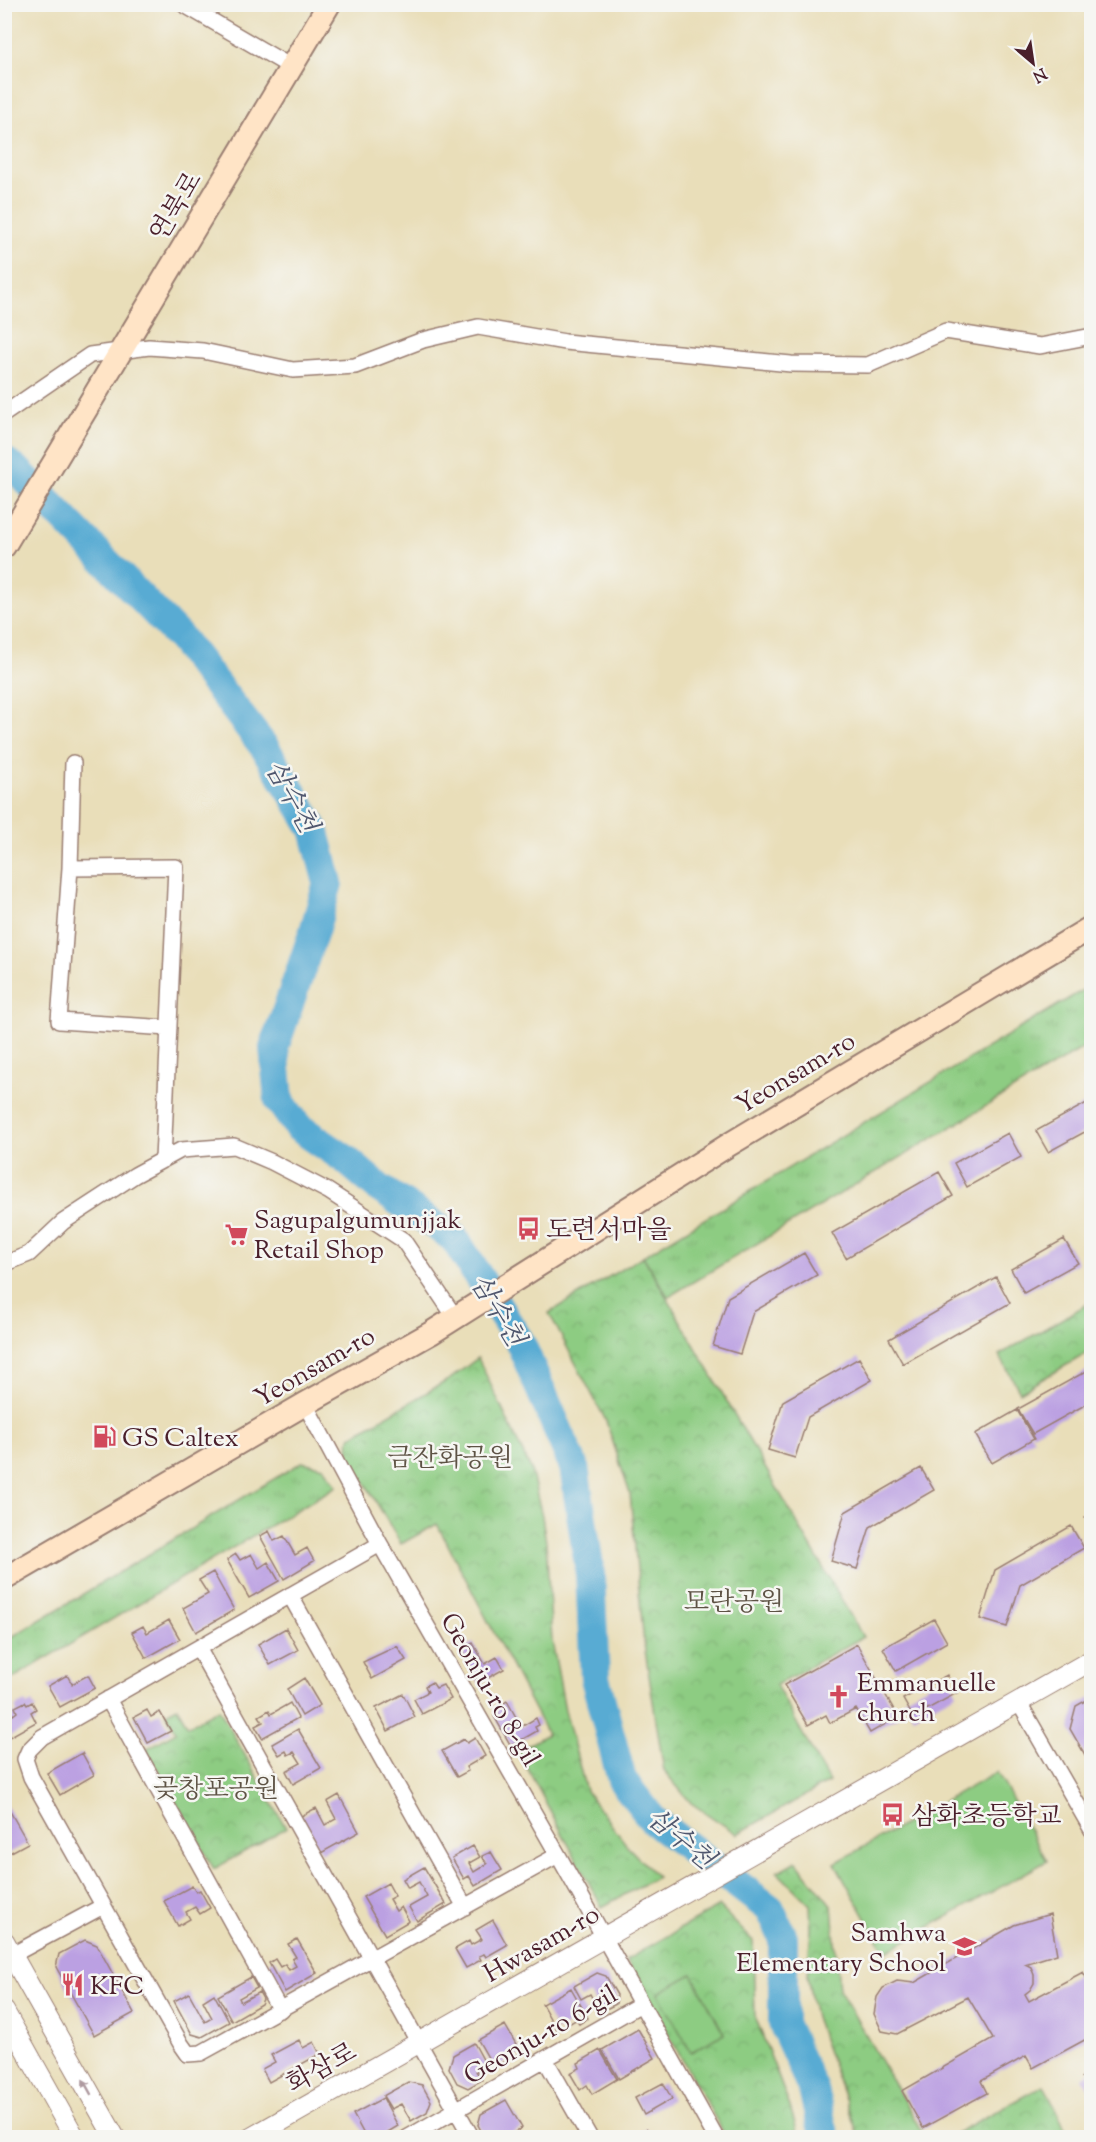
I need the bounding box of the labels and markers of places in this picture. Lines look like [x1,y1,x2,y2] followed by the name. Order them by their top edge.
[254,1203,462,1270] place label: Sagupalgumunjjak Retail Shop
[546,1213,672,1250] place label: 도련서마을
[515,1216,541,1242] bus stop icon: 도련서마을
[223,1221,249,1247] supermarket icon: Sagupalgumunjjak Retail Shop
[122,1421,239,1458] place label: GS Caltex
[91,1424,117,1450] fuel station icon: GS Caltex
[857,1666,996,1733] place label: Emmanuelle church
[826,1684,852,1710] church icon: Emmanuelle church
[911,1799,1062,1836] place label: 삼화초등학교
[880,1802,906,1828] bus stop icon: 삼화초등학교
[736,1916,946,1983] place label: Samhwa Elementary School
[951,1934,977,1960] school or university icon: Samhwa Elementary School
[90,1969,144,2006] place label: KFC
[59,1972,85,1998] restaurant icon: KFC

